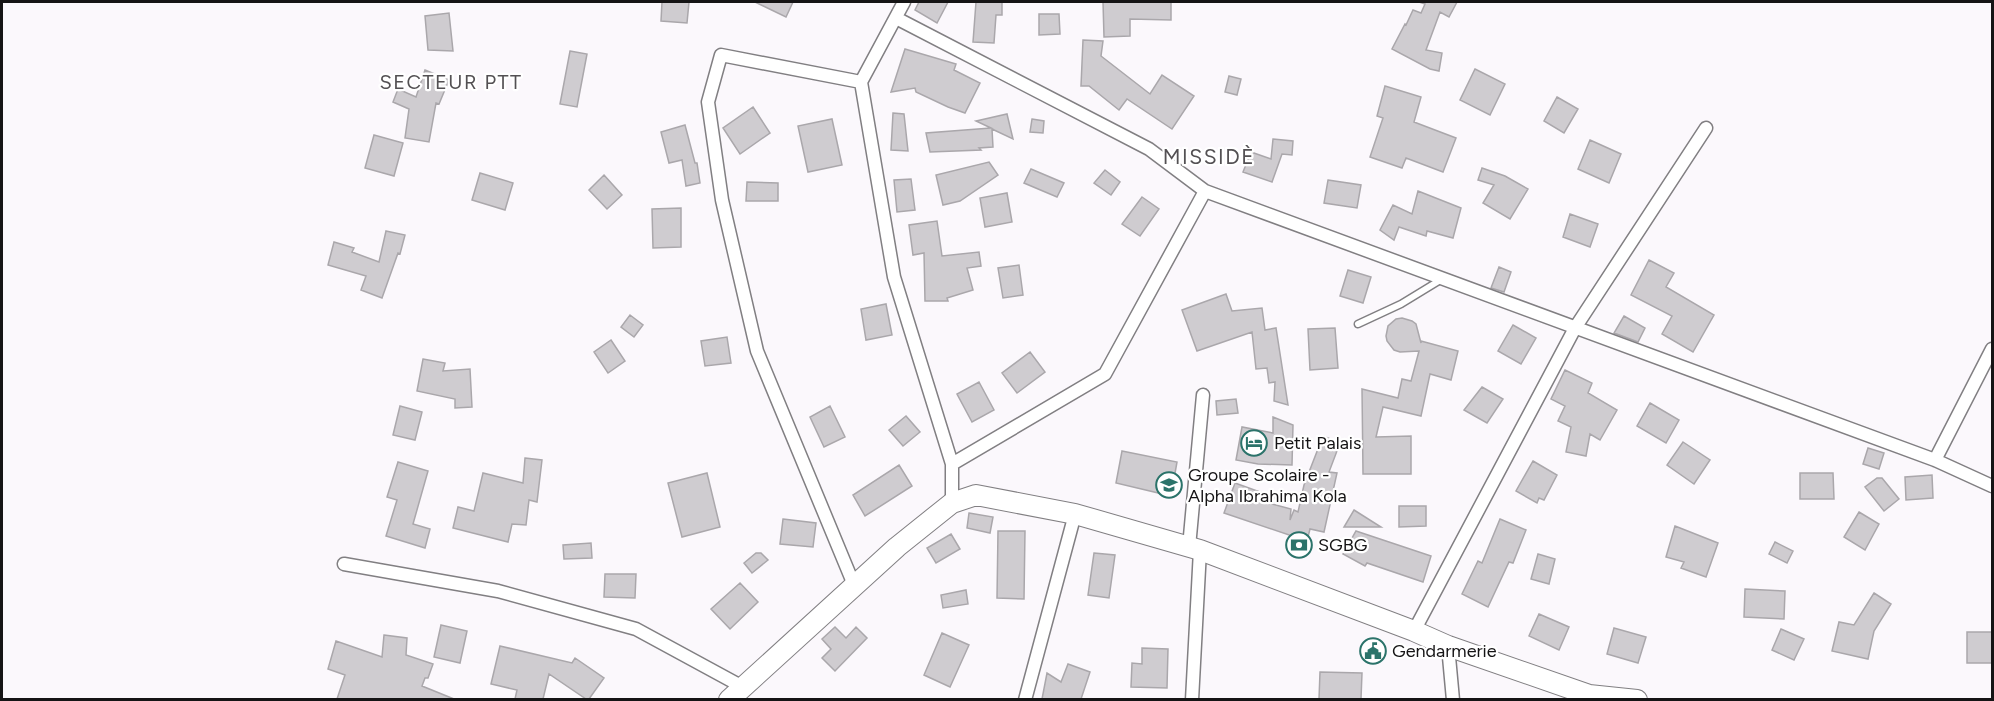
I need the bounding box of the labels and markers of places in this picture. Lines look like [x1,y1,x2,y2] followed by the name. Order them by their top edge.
[1239,428,1269,458] hotel icon: Petit Palais
[1274,432,1361,454] place label: Petit Palais
[1188,464,1347,507] place label: Groupe Scolaire - Alpha Ibrahima Kola
[1154,470,1184,500] school or university icon: Groupe Scolaire - Alpha Ibrahima Kola
[1284,530,1314,560] bank icon: SGBG
[1318,534,1368,556] place label: SGBG
[1358,636,1388,666] public building icon: Gendarmerie
[1392,640,1497,662] place label: Gendarmerie

